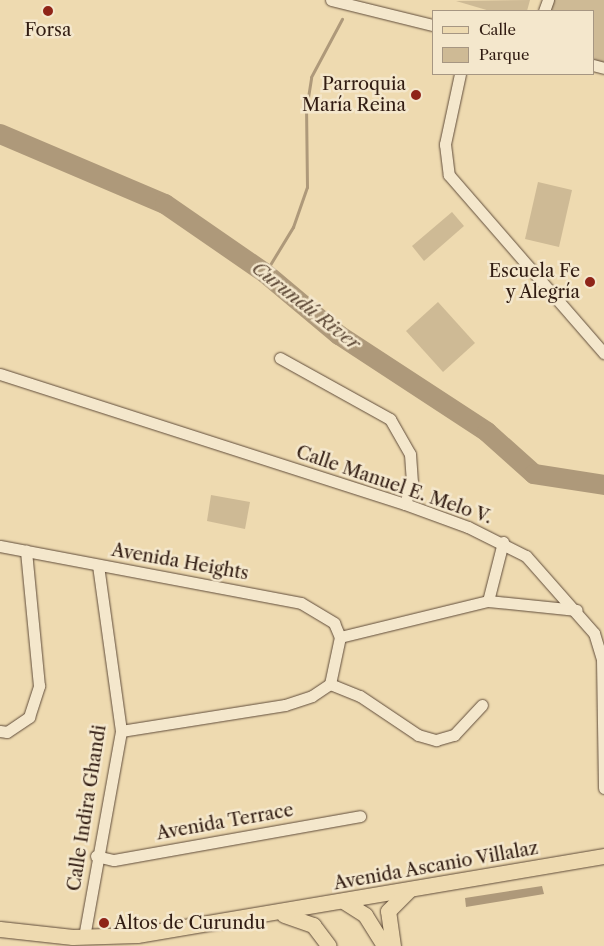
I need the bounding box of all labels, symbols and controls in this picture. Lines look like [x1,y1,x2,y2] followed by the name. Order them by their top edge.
[42,5,54,17] marker: Forsa
[432,10,594,75] legend
[25,19,71,41] place label: Forsa
[479,20,516,39] text: Calle
[479,45,529,64] text: Parque
[302,74,406,116] place label: Parroquia María Reina
[410,89,422,101] marker: Parroquia María Reina
[247,257,365,355] water label: Curundú River
[488,261,580,304] place label: Escuela Fe y Alegría
[584,276,596,288] marker: Escuela Fe y Alegría
[293,441,495,529] street label: Calle Manuel E. Melo V.
[110,539,250,585] street label: Avenida Heights
[63,723,111,893] street label: Calle Indira Ghandi
[154,799,296,845] street label: Avenida Terrace
[331,837,541,895] street label: Avenida Ascanio Villalaz
[114,912,266,934] place label: Altos de Curundu
[98,917,110,929] marker: Altos de Curundu

